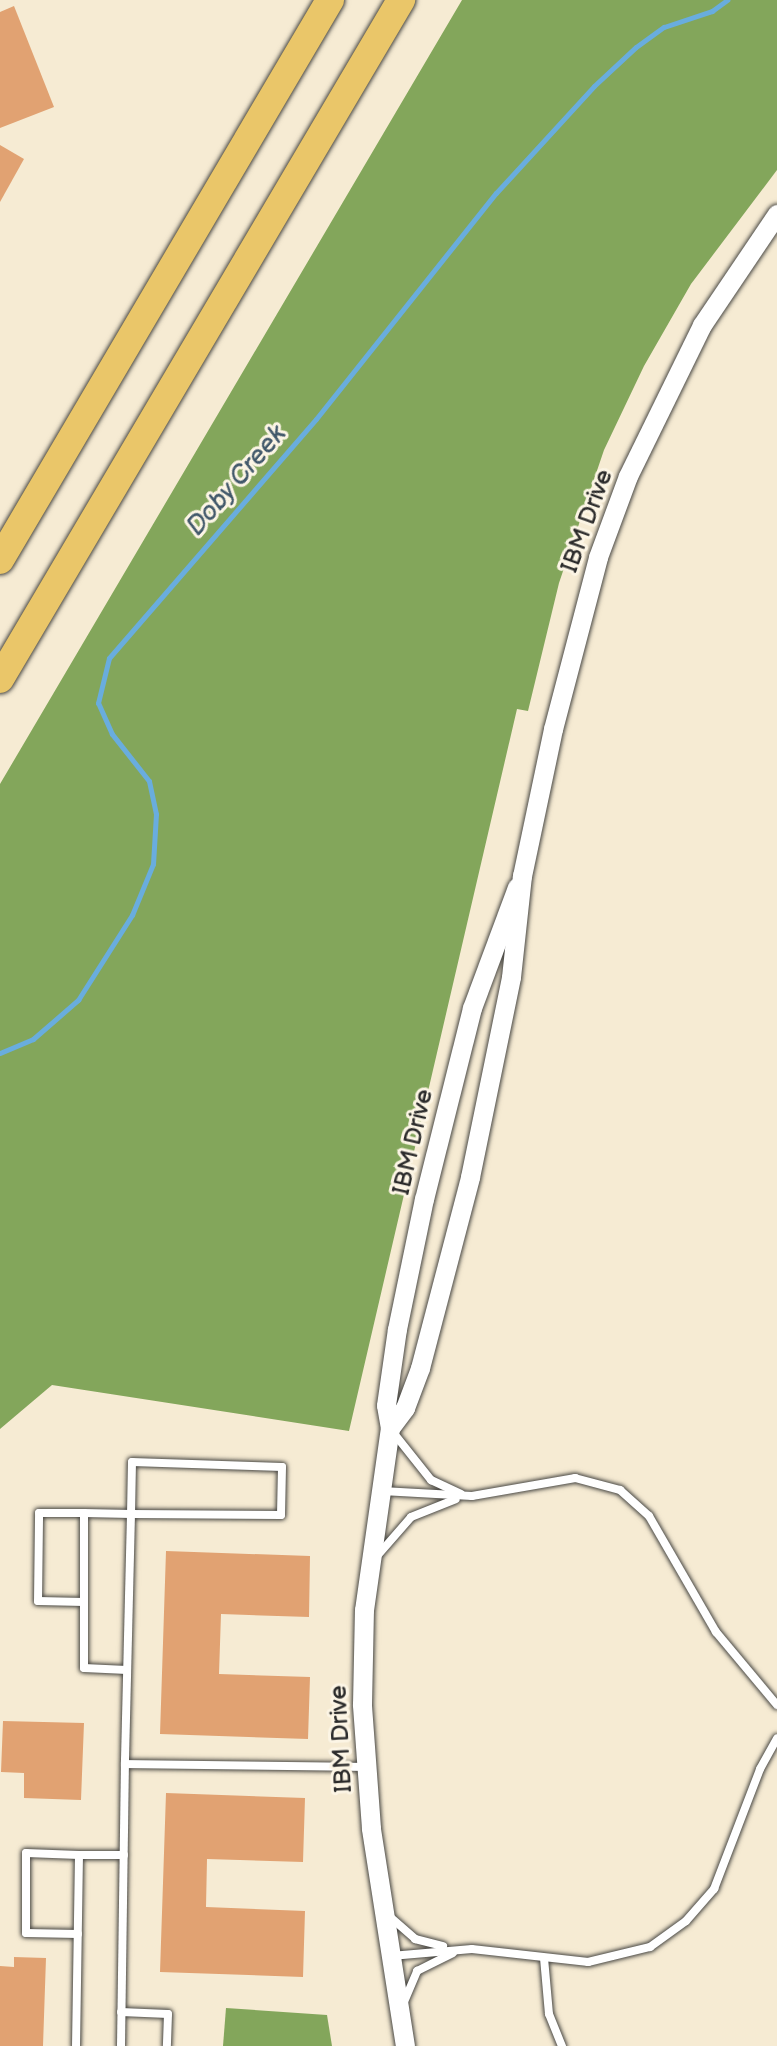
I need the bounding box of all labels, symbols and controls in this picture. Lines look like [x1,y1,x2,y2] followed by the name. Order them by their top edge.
[180,419,294,543] water label: Doby Creek
[555,466,619,576] street label: IBM Drive
[387,1086,439,1198] street label: IBM Drive
[324,1685,358,1793] street label: IBM Drive

